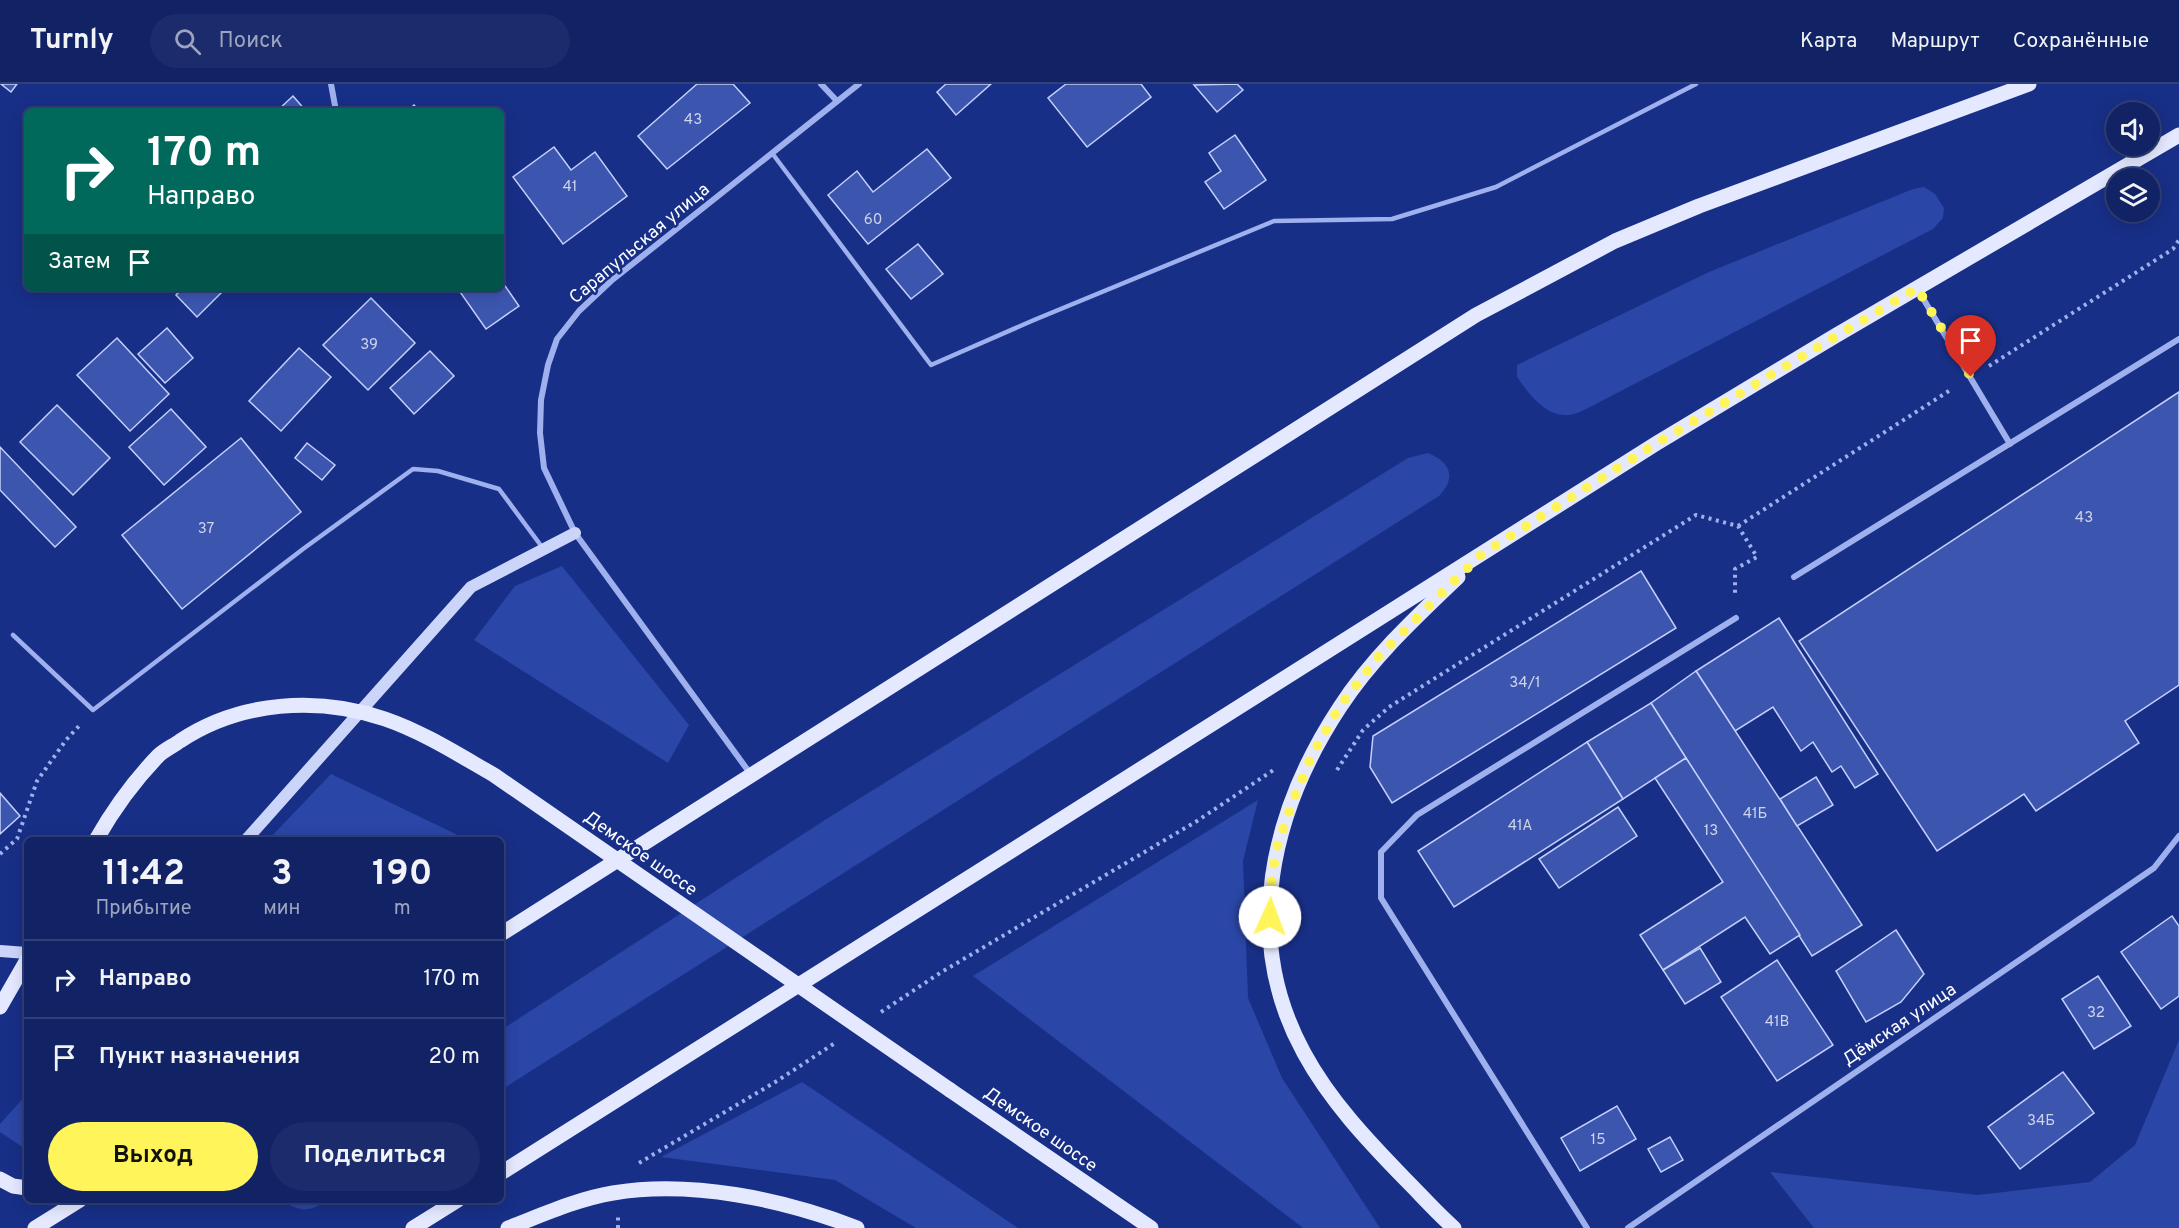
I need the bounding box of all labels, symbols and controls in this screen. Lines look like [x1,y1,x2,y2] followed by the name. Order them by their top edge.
[150,14,570,68] search box
[30,23,114,59] text: Turnly
[171,25,204,58] icon: search
[219,28,283,55] text: Поиск
[1800,28,1857,55] text: Карта
[1890,28,1980,55] text: Маршрут
[2013,28,2149,55] text: Сохранённые
[2106,102,2160,222] map controls
[2106,102,2160,156] button: sound
[684,111,702,130] house number: 43
[147,128,261,181] text: 170 m
[48,132,126,210] icon: right
[2106,168,2160,222] button: layers
[563,178,577,197] house number: 41
[565,179,715,310] street label: Сарапульская улица
[147,180,255,214] text: Направо
[864,211,882,230] house number: 60
[123,246,156,279] icon: arrive
[48,249,111,276] text: Затем
[1945,315,1996,377] pin
[1954,324,1987,357] icon: arrive
[360,336,378,355] house number: 39
[2075,509,2093,528] house number: 43
[198,520,215,539] house number: 37
[1509,674,1541,693] house number: 34/1
[1743,805,1767,824] house number: 41Б
[579,807,701,902] street label: Демское шоссе
[1508,817,1532,836] house number: 41А
[1704,822,1718,841] house number: 13
[102,852,185,898] text: 11:42
[271,852,293,898] text: 3
[372,852,432,898] text: 190
[1238,885,1302,949] position arrow
[96,896,192,922] text: Прибытие
[263,896,300,922] text: мин
[394,896,411,922] text: m
[48,963,81,996] icon: right
[99,966,191,993] text: Направо
[423,966,480,993] text: 170 m
[1838,979,1961,1072] street label: Дёмская улица
[2087,1004,2105,1023] house number: 32
[1765,1013,1789,1032] house number: 41В
[48,1041,81,1074] icon: arrive
[99,1044,300,1071] text: Пункт назначения
[429,1044,480,1071] text: 20 m
[979,1083,1101,1178] street label: Демское шоссе
[2027,1112,2055,1131] house number: 34Б
[48,1122,258,1191] button: Выход
[270,1122,480,1191] button: Поделиться
[1591,1131,1605,1150] house number: 15

